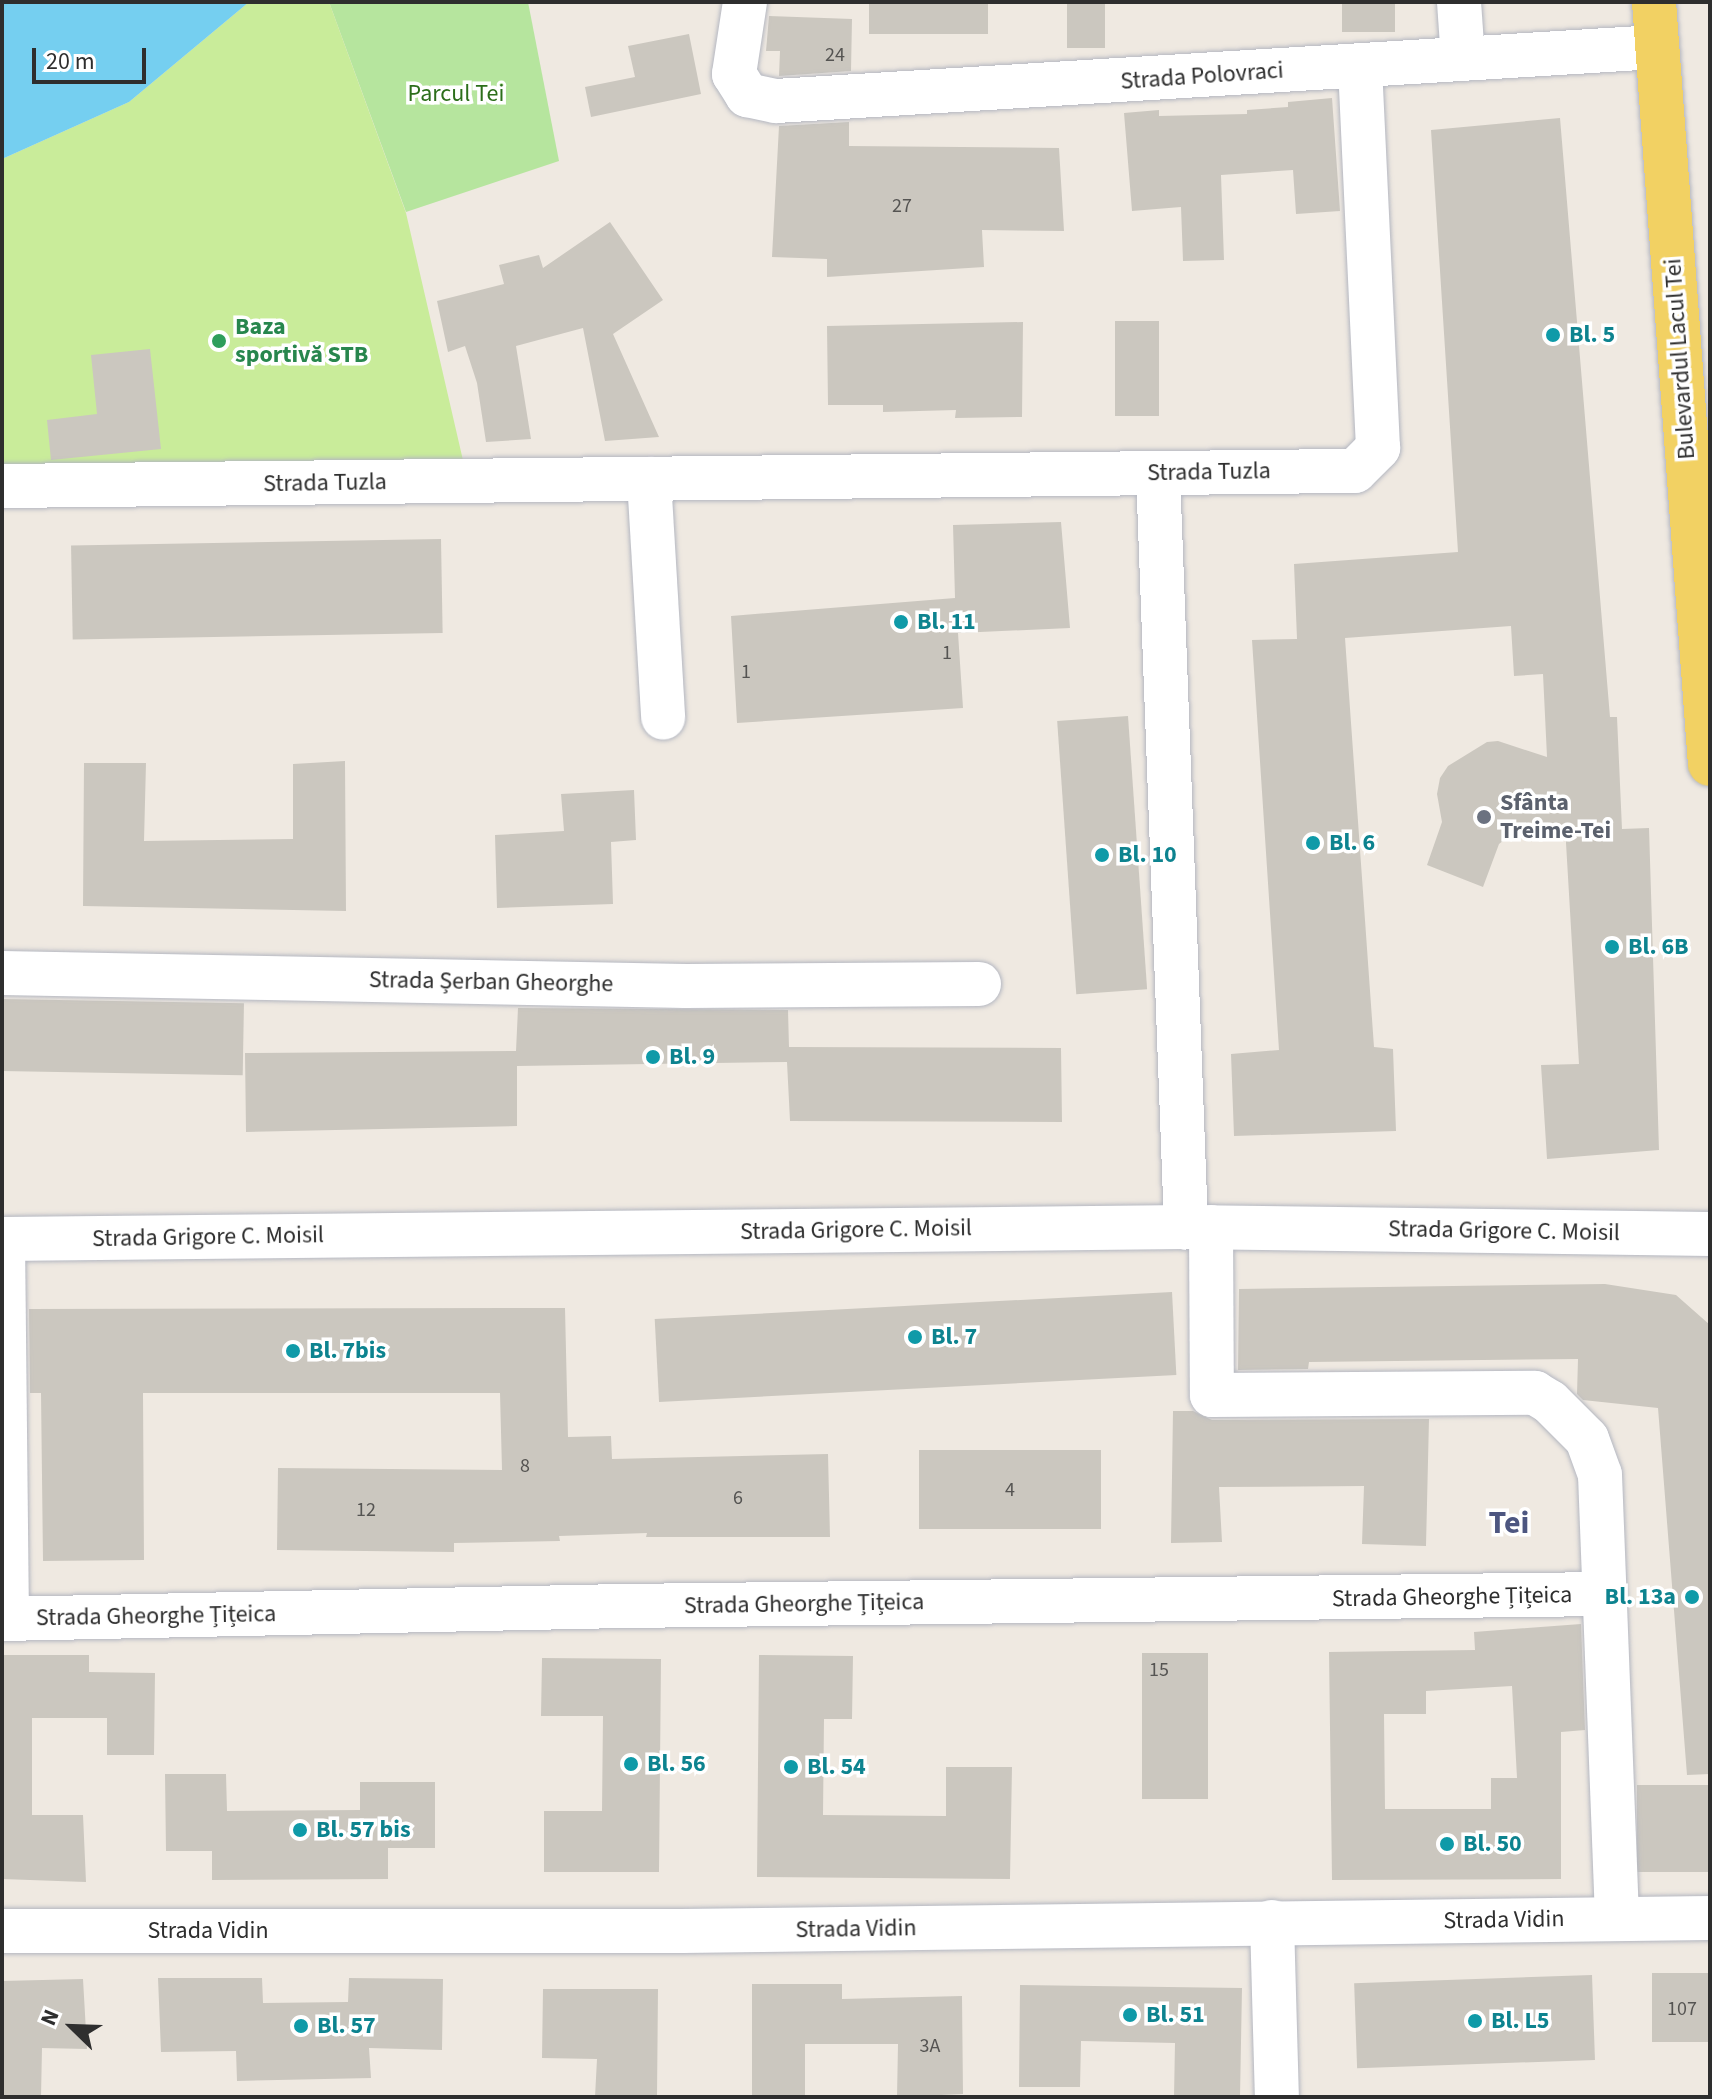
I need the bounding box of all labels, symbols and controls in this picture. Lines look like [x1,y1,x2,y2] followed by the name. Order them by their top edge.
[36,32,150,82] scale bar
[825,43,845,67] house number: 24
[46,44,95,79] text: 20 m
[1119,56,1285,96] street label: Strada Polovraci
[408,80,504,108] park label: Parcul Tei
[892,194,912,218] house number: 27
[1659,258,1701,460] street label: Bulevardul Lacul Tei
[235,313,368,369] place label: Baza sportivă STB
[1569,321,1615,349] place label: Bl. 5
[1544,326,1562,344] marker: Bl. 5
[210,332,228,350] marker: Baza sportivă STB
[1147,457,1271,487] street label: Strada Tuzla
[263,468,387,498] street label: Strada Tuzla
[917,608,976,636] place label: Bl. 11
[892,613,910,631] marker: Bl. 11
[942,641,952,665] house number: 1
[741,660,751,684] house number: 1
[1500,789,1611,845] place label: Sfânta Treime-Tei
[1475,808,1493,826] marker: Sfânta Treime-Tei
[1329,829,1375,857] place label: Bl. 6
[1304,834,1322,852] marker: Bl. 6
[1118,841,1177,869] place label: Bl. 10
[1093,846,1111,864] marker: Bl. 10
[1628,933,1689,961] place label: Bl. 6B
[1603,938,1621,956] marker: Bl. 6B
[369,965,613,999] street label: Strada Șerban Gheorghe
[669,1043,715,1071] place label: Bl. 9
[644,1048,662,1066] marker: Bl. 9
[740,1214,972,1246] street label: Strada Grigore C. Moisil
[1388,1215,1620,1247] street label: Strada Grigore C. Moisil
[92,1221,324,1253] street label: Strada Grigore C. Moisil
[931,1323,977,1351] place label: Bl. 7
[906,1328,924,1346] marker: Bl. 7
[309,1337,386,1365] place label: Bl. 7bis
[284,1342,302,1360] marker: Bl. 7bis
[520,1454,530,1478] house number: 8
[1005,1478,1015,1502] house number: 4
[733,1486,743,1510] house number: 6
[356,1498,376,1522] house number: 12
[1489,1504,1529,1542] district label: Tei
[1332,1581,1572,1613] street label: Strada Gheorghe Țițeica
[1605,1583,1676,1611] place label: Bl. 13a
[684,1588,924,1620] street label: Strada Gheorghe Țițeica
[1683,1588,1701,1606] marker: Bl. 13a
[36,1600,276,1632] street label: Strada Gheorghe Țițeica
[1149,1658,1169,1682] house number: 15
[647,1750,706,1778] place label: Bl. 56
[807,1753,866,1781] place label: Bl. 54
[622,1755,640,1773] marker: Bl. 56
[782,1758,800,1776] marker: Bl. 54
[316,1816,411,1844] place label: Bl. 57 bis
[291,1821,309,1839] marker: Bl. 57 bis
[1463,1830,1522,1858] place label: Bl. 50
[1438,1835,1456,1853] marker: Bl. 50
[1443,1905,1565,1935] street label: Strada Vidin
[795,1914,917,1944] street label: Strada Vidin
[147,1917,269,1945] street label: Strada Vidin
[32,1987,112,2067] north arrow
[1667,1997,1697,2021] house number: 107
[1146,2001,1205,2029] place label: Bl. 51
[32,2005,67,2031] text: N
[1121,2006,1139,2024] marker: Bl. 51
[1491,2007,1549,2035] place label: Bl. L5
[317,2012,376,2040] place label: Bl. 57
[1466,2012,1484,2030] marker: Bl. L5
[292,2017,310,2035] marker: Bl. 57
[920,2034,940,2058] house number: 3A

